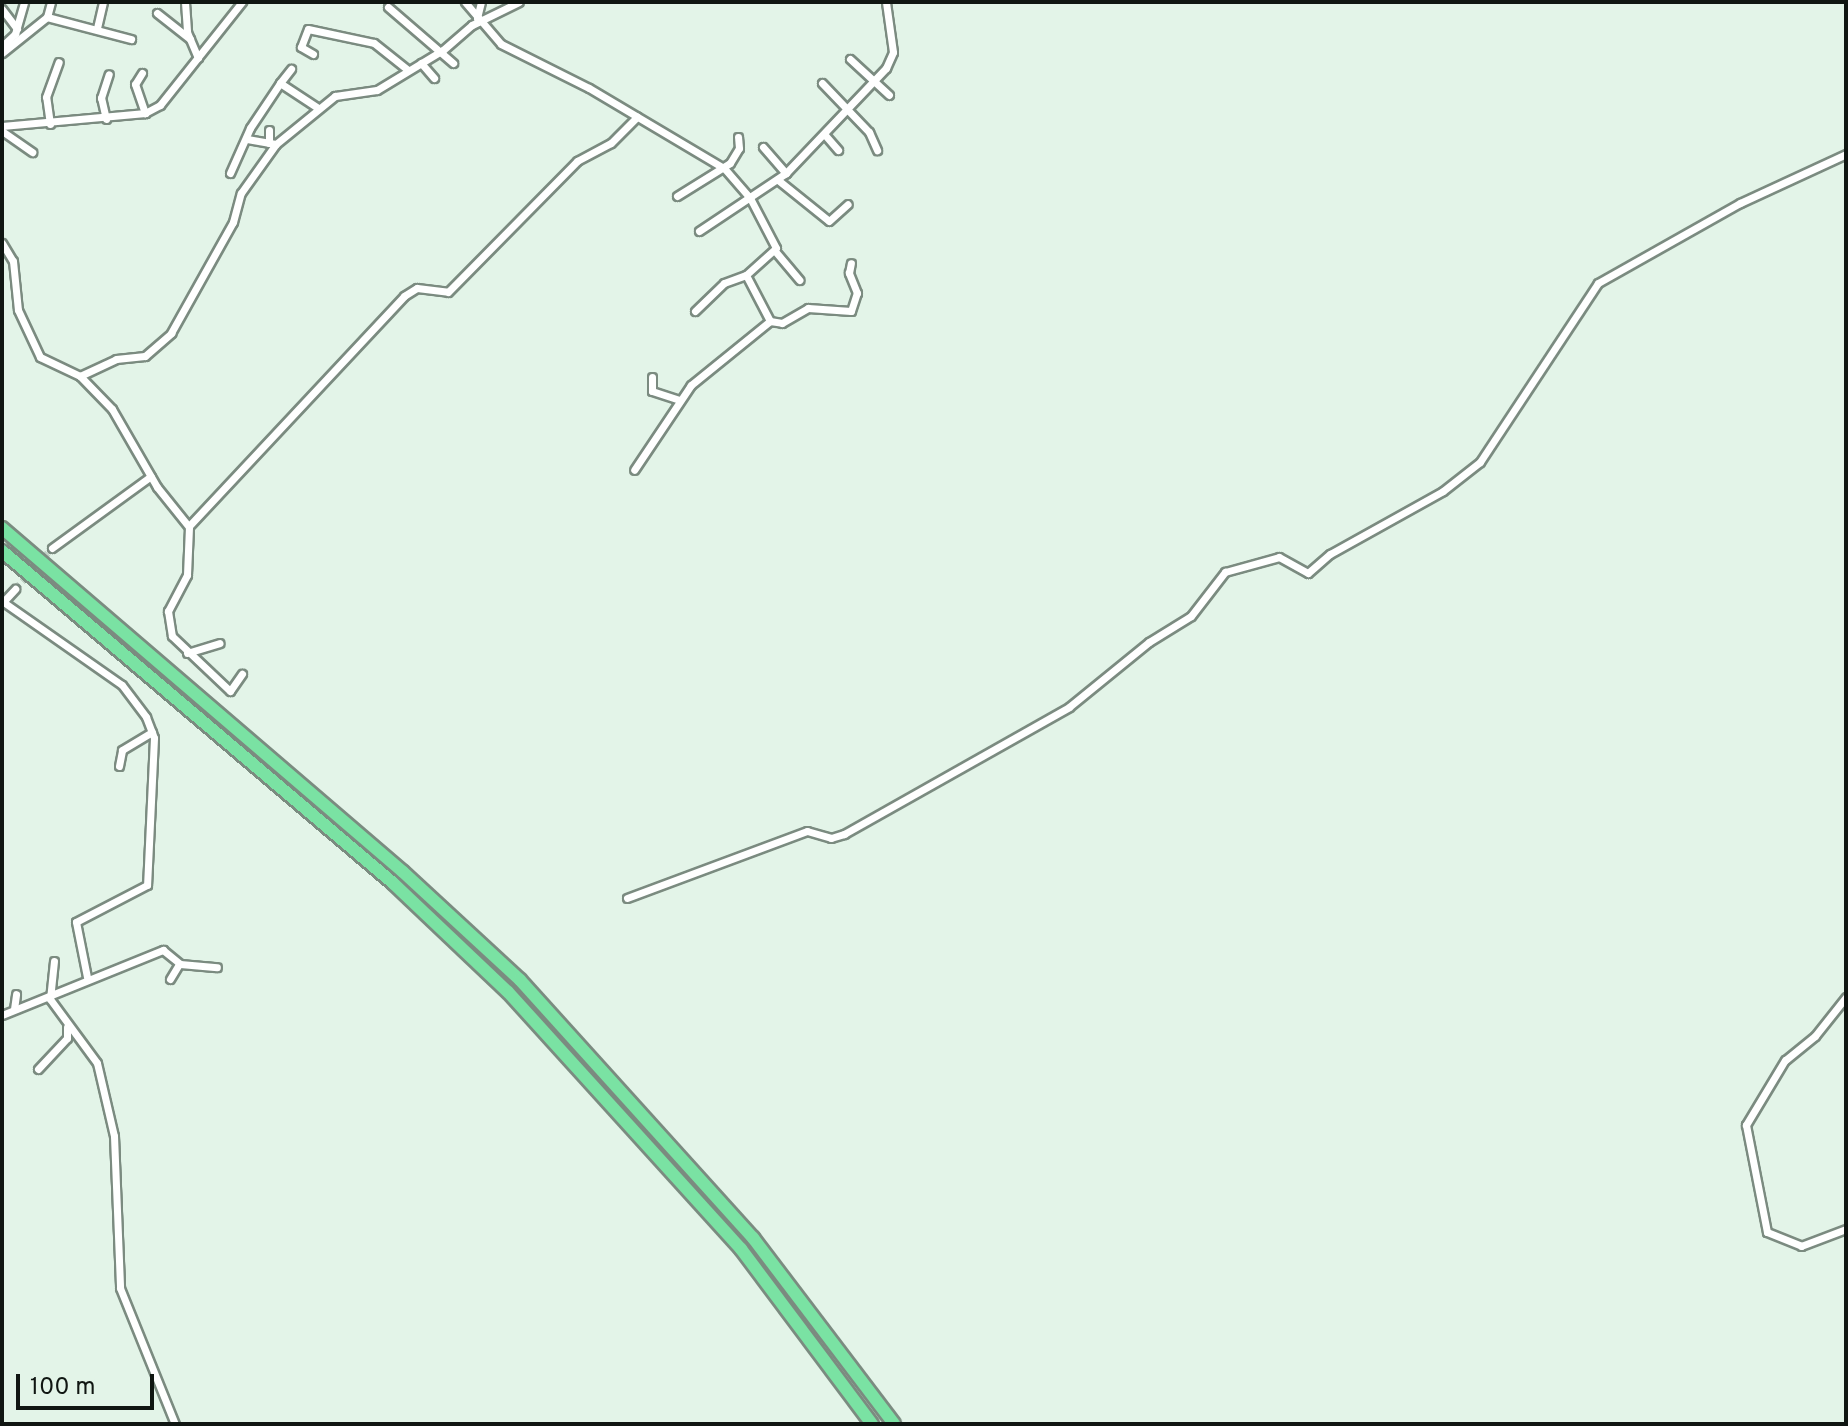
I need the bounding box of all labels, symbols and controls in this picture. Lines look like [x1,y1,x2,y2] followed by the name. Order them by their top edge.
[20,1358,158,1408] scale bar
[30,1373,96,1403] text: 100 m

